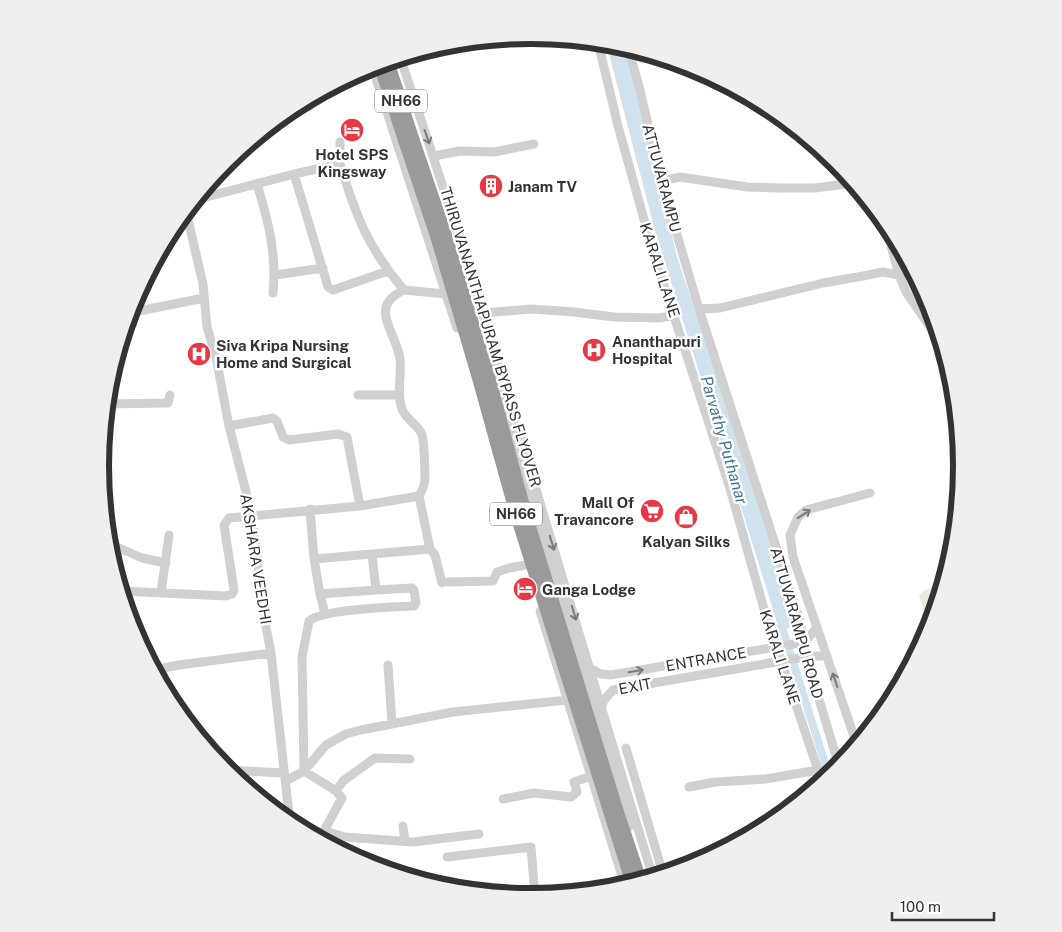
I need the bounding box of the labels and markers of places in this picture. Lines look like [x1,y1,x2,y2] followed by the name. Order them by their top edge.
[339,117,365,143] hotel icon: Hotel SPS Kingsway
[315,146,389,180] place label: Hotel SPS Kingsway
[478,173,504,199] building icon: Janam TV
[508,178,577,195] place label: Janam TV
[612,333,701,367] place label: Ananthapuri Hospital
[216,337,352,371] place label: Siva Kripa Nursing Home and Surgical
[581,337,607,363] hospital icon: Ananthapuri Hospital
[186,341,212,367] hospital icon: Siva Kripa Nursing Home and Surgical
[554,494,634,528] place label: Mall Of Travancore
[639,498,665,524] supermarket icon: Mall Of Travancore
[673,504,699,530] shop icon: Kalyan Silks
[642,533,730,550] place label: Kalyan Silks
[512,576,538,602] hotel icon: Ganga Lodge
[542,581,636,598] place label: Ganga Lodge

